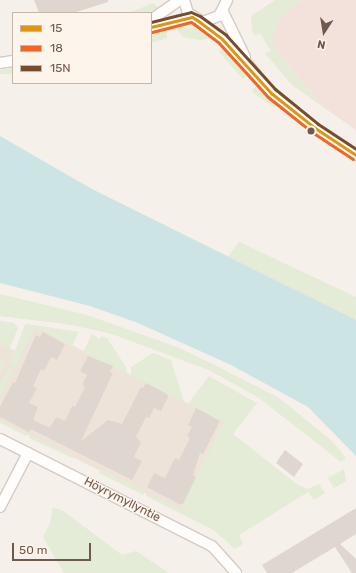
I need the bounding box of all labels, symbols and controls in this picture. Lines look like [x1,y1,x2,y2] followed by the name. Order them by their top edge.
[12,12,152,84] legend
[304,12,344,52] north arrow
[50,21,62,35] text: 15
[316,37,327,51] text: N
[50,41,63,55] text: 18
[50,61,71,75] text: 15N
[306,126,316,136] unlabelled marker
[81,474,163,526] street label: Höyrymyllyntie
[14,535,93,561] scale bar
[19,543,47,557] text: 50 m

